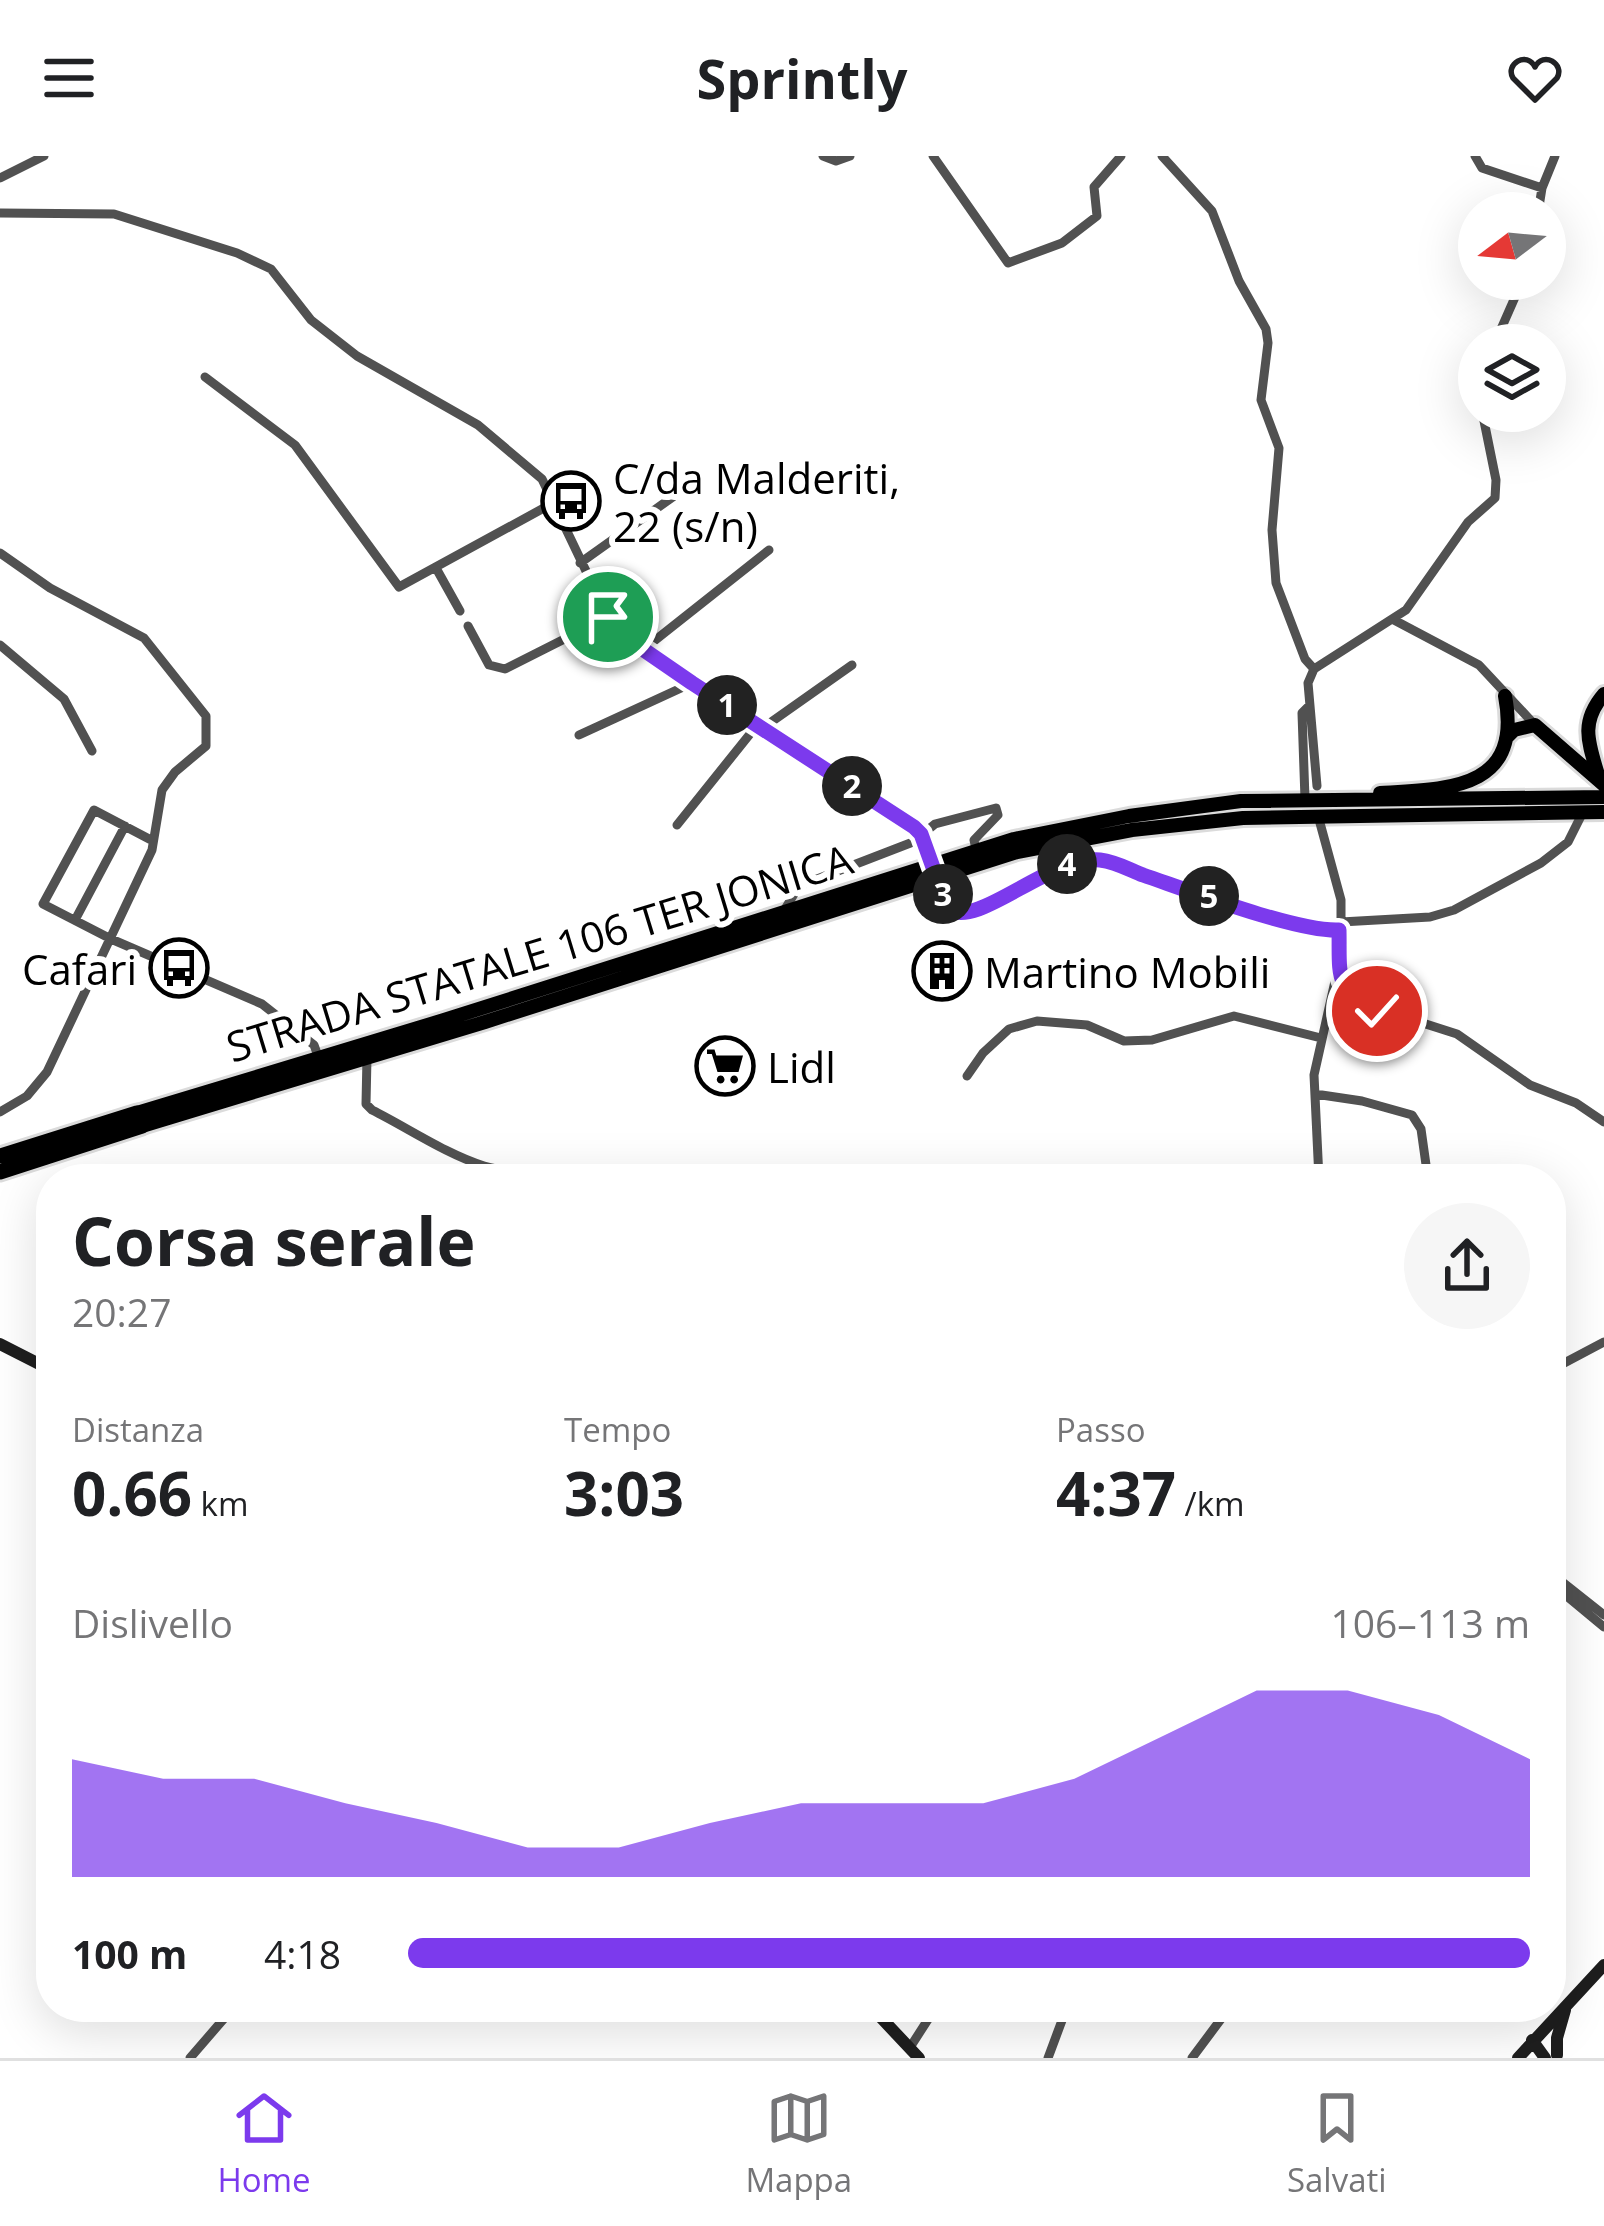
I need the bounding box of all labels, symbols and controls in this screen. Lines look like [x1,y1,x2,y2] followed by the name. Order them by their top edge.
[696,41,908,115] text: Sprintly
[36,45,102,111] icon: menu
[1502,45,1568,111] icon: heart
[1458,192,1566,300] north arrow
[1458,192,1566,432] map controls
[1458,324,1566,432] button: layers
[613,449,900,554] place label: C/da Malderiti, 22 (s/n)
[540,470,602,532] bus stop icon: C/da Malderiti, 22 (s/n)
[557,566,659,668] pin
[575,584,641,650] icon: arrive
[697,675,757,735] pin: 1
[718,682,736,727] text: 1
[822,756,882,816] pin: 2
[843,763,861,808] text: 2
[219,829,859,1075] street label: STRADA STATALE 106 TER JONICA
[1037,834,1097,894] pin: 4
[1058,841,1076,886] text: 4
[913,864,973,924] pin: 3
[1179,866,1239,926] pin: 5
[934,871,952,916] text: 3
[1200,873,1218,918] text: 5
[148,937,210,999] bus stop icon: Cafari
[22,940,137,997] place label: Cafari
[911,940,973,1002] building icon: Martino Mobili
[984,943,1270,1000] place label: Martino Mobili
[1326,960,1428,1062] pin
[1344,978,1410,1044] icon: check
[694,1035,756,1097] supermarket icon: Lidl
[767,1038,836,1095] place label: Lidl
[72,1195,475,1285] text: Corsa serale
[1404,1203,1530,1329] button: share
[72,1285,171,1338] text: 20:27
[72,1407,204,1452] text: Distanza
[564,1407,671,1452] text: Tempo
[1056,1407,1146,1452] text: Passo
[72,1452,192,1534] text: 0.66
[564,1452,684,1534] text: 3:03
[1056,1452,1176,1534] text: 4:37
[192,1481,249,1526] text: km
[1176,1481,1245,1526] text: /km
[72,1596,233,1649] text: Dislivello
[1330,1596,1530,1649] text: 106–113 m
[72,1927,187,1980] text: 100 m
[264,1927,341,1980] text: 4:18
[217,2085,311,2202] tab: Home
[745,2085,852,2202] tab: Mappa
[1287,2085,1387,2202] tab: Salvati

